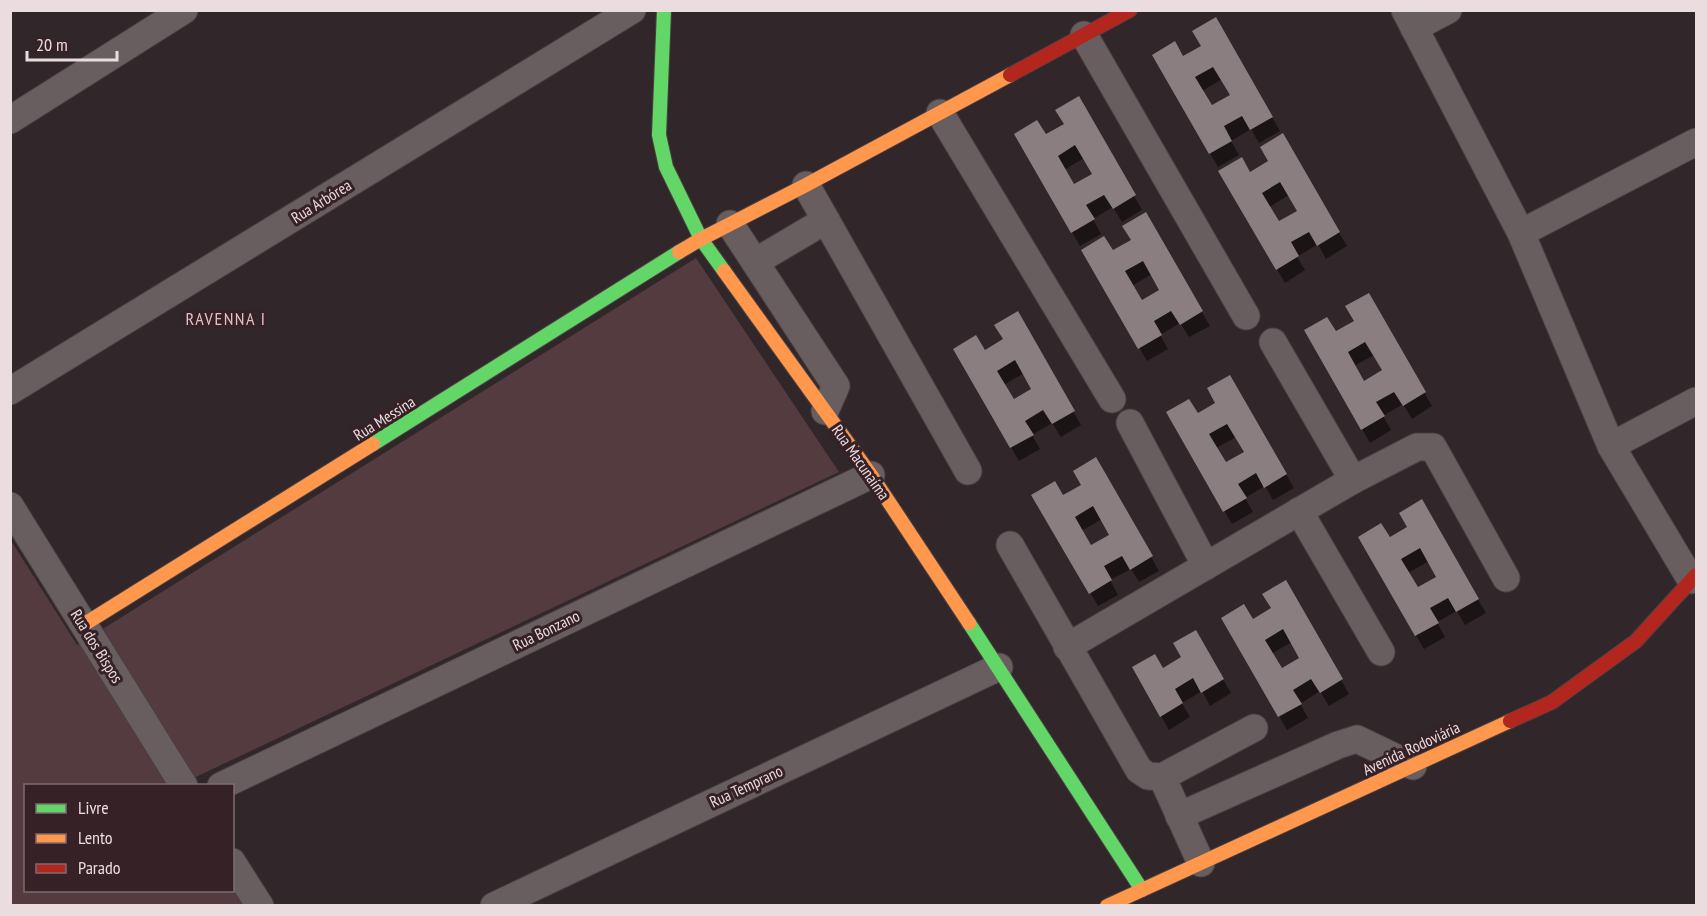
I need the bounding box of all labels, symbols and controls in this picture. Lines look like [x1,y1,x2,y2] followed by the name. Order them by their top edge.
[27,24,117,62] scale bar
[36,33,68,56] text: 20 m
[287,175,355,227] street label: Rua Arbórea
[186,307,266,330] district label: RAVENNA I
[349,391,419,445] street label: Rua Messina
[828,420,894,504] street label: Rua Macunaíma
[509,605,583,655] street label: Rua Bonzano
[67,606,127,686] street label: Rua dos Bispos
[1359,717,1463,779] street label: Avenida Rodoviária
[706,760,786,812] street label: Rua Temprano
[24,784,234,892] legend
[78,796,109,819] text: Livre
[78,826,113,849] text: Lento
[78,856,121,879] text: Parado

